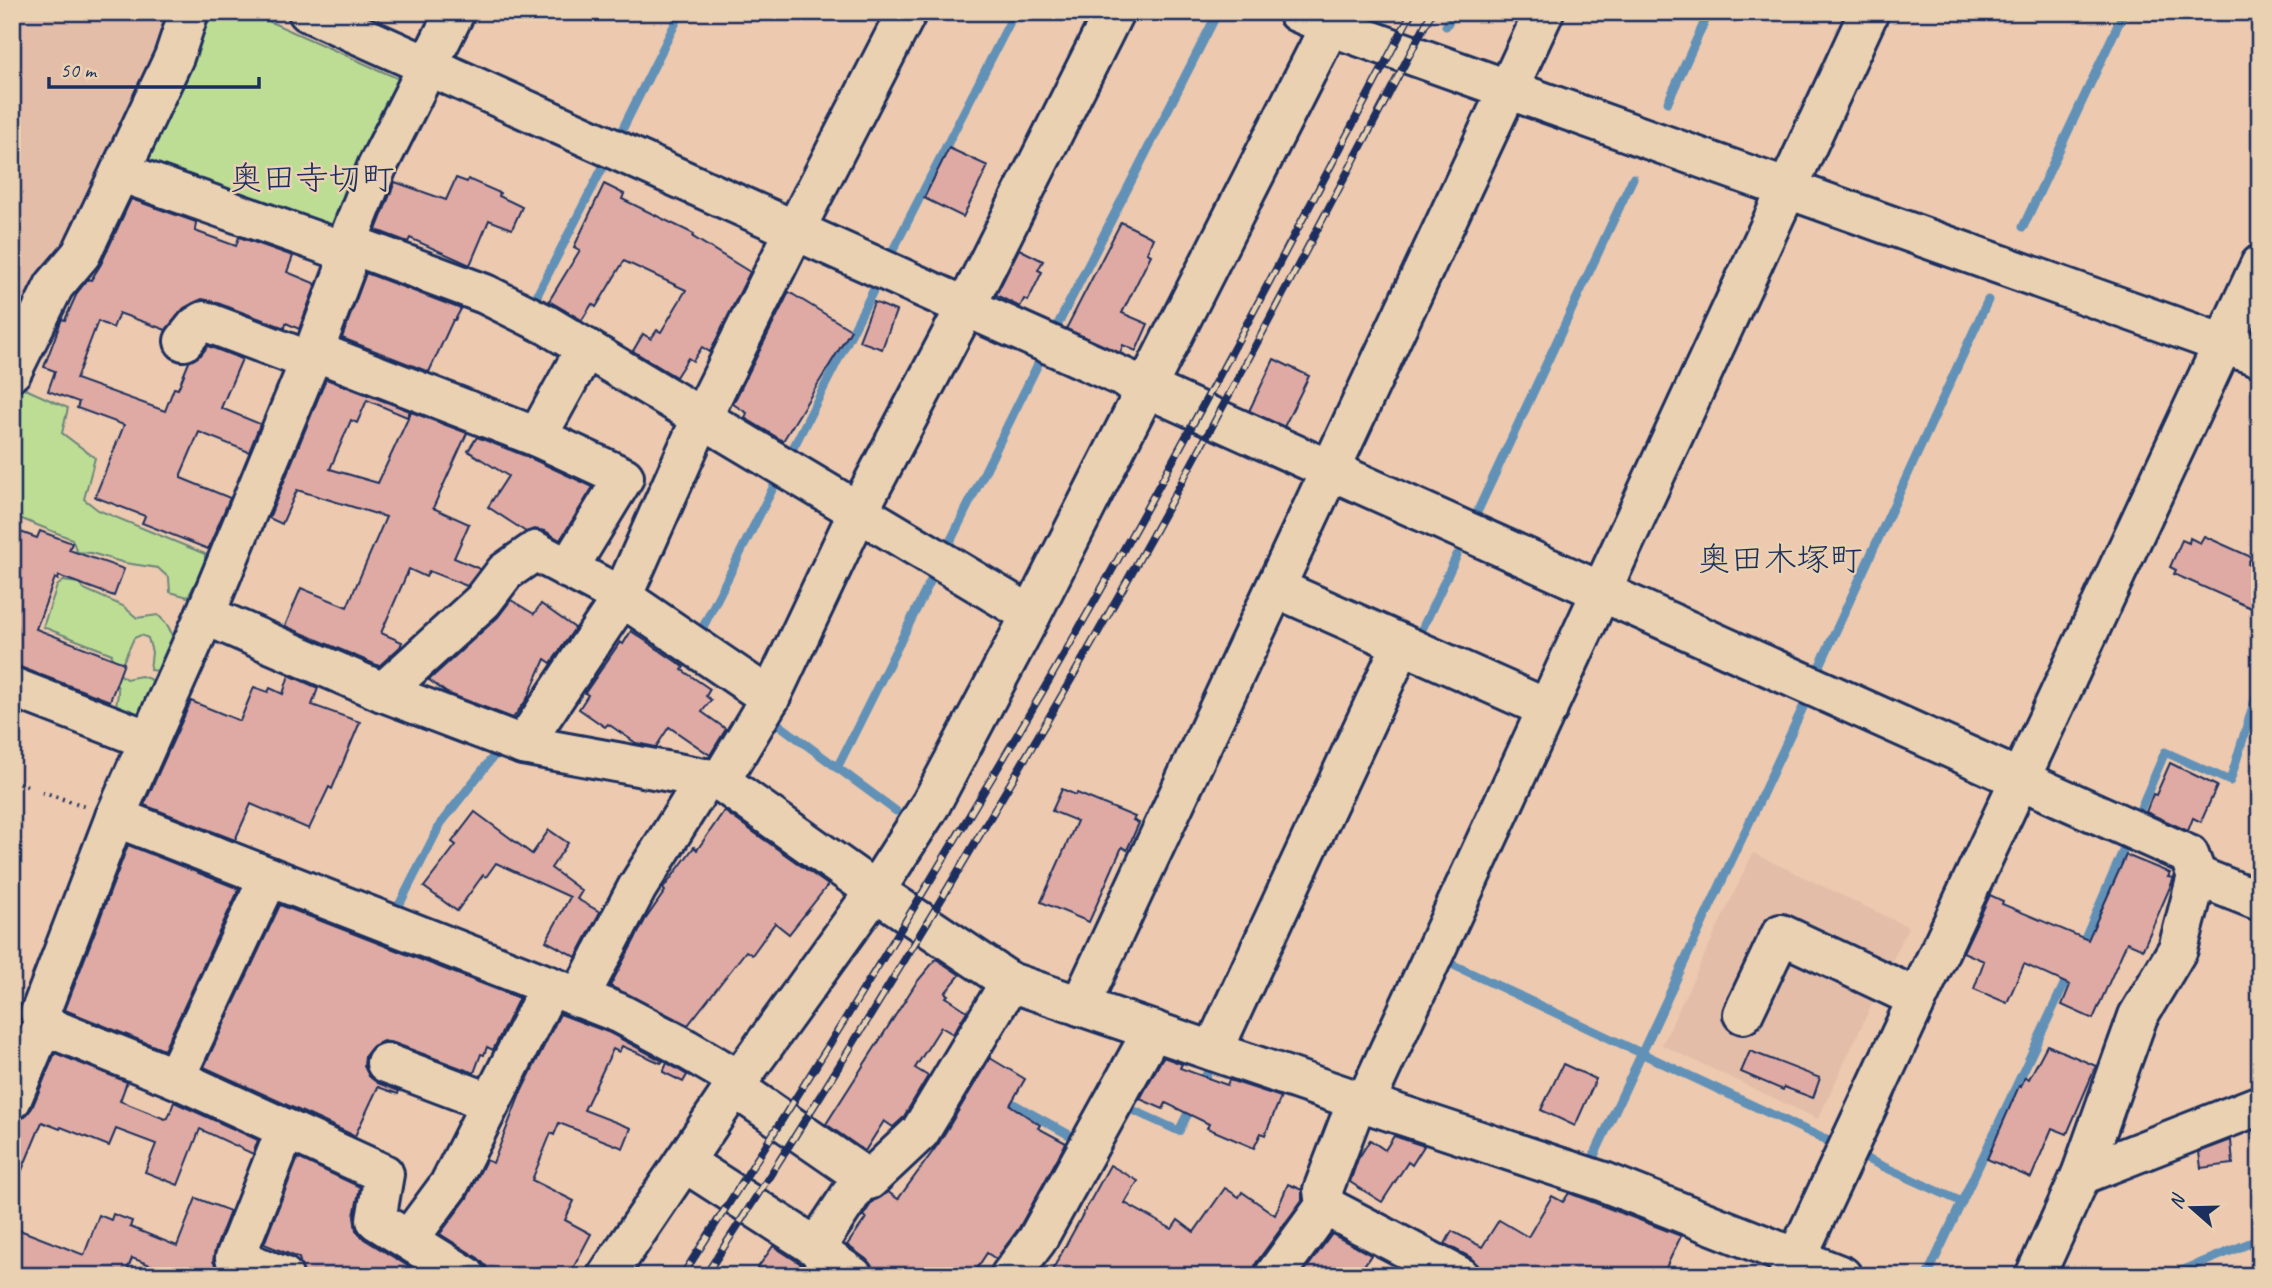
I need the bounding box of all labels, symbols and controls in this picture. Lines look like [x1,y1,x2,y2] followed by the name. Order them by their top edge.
[49,46,259,90] scale bar
[60,57,98,83] text: 50 m
[230,157,395,199] district label: 奥田寺切町
[1698,538,1863,580] district label: 奥田木塚町
[2156,1172,2226,1242] north arrow
[2164,1190,2191,1212] text: N

